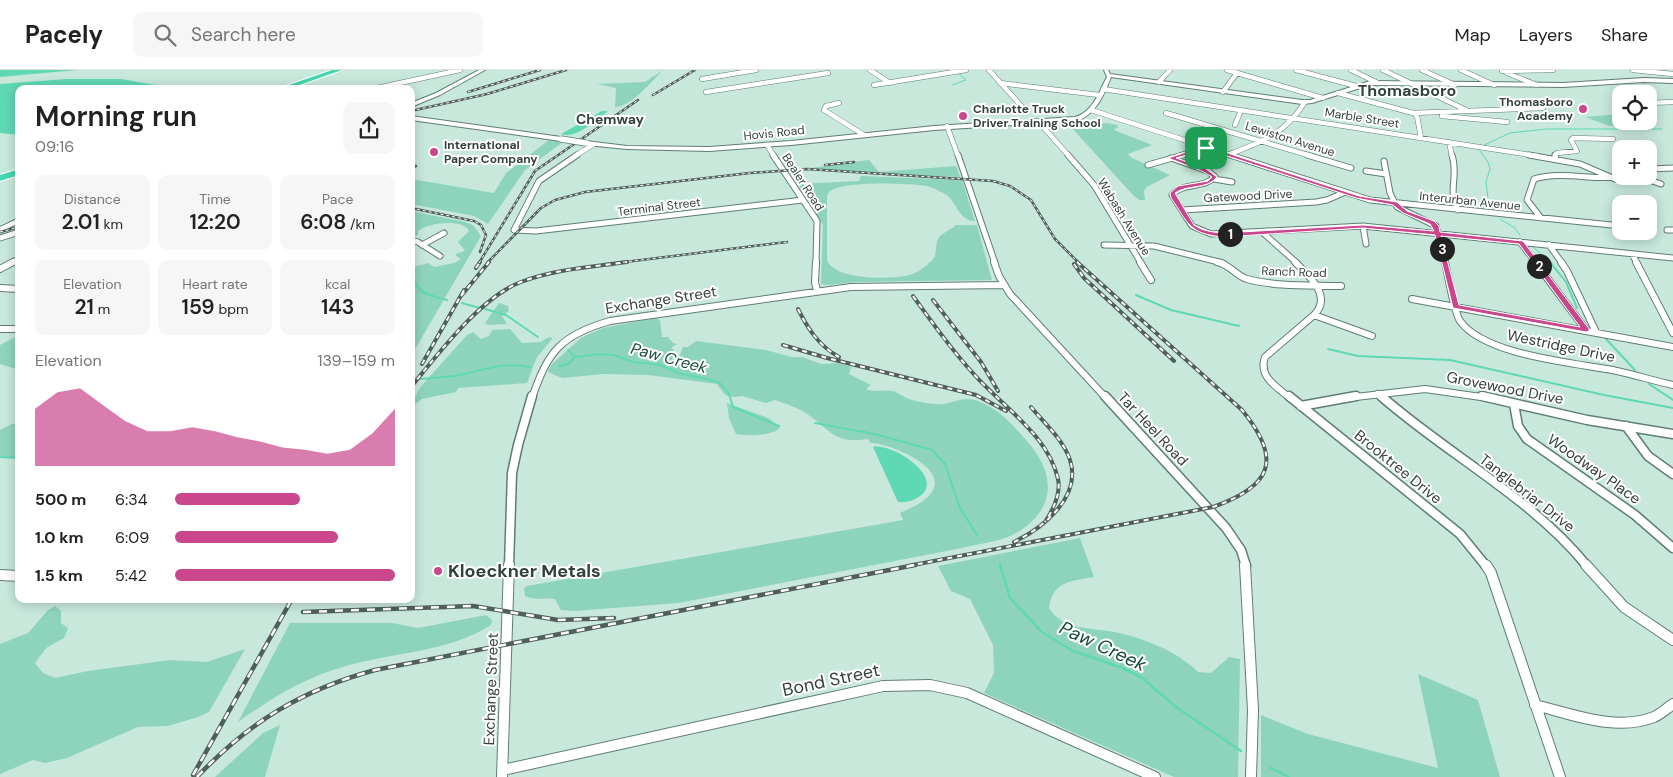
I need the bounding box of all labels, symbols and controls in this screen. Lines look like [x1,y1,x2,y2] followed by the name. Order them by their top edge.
[133,12,483,57] search box
[25,19,103,50] text: Pacely
[151,21,179,49] icon: search
[191,22,296,47] text: Search here
[1455,23,1491,47] text: Map
[1519,23,1573,47] text: Layers
[1601,23,1648,47] text: Share
[1358,80,1456,101] district label: Thomasboro
[1612,85,1657,240] map controls
[1612,85,1657,130] button: locate
[1499,94,1574,124] place label: Thomasboro Academy
[35,98,197,135] text: Morning run
[973,101,1101,131] place label: Charlotte Truck Driver Training School
[343,102,395,154] button: share
[1577,103,1589,115] marker: Thomasboro Academy
[1324,104,1401,132] street label: Marble Street
[576,110,645,128] district label: Chemway
[957,110,969,122] marker: Charlotte Truck Driver Training School
[1243,118,1337,160] street label: Lewiston Avenue
[743,122,805,144] street label: Hovis Road
[1185,127,1227,169] pin
[1192,134,1220,162] icon: arrive
[35,136,74,157] text: 09:16
[444,137,538,167] place label: International Paper Company
[1612,140,1657,185] button: +
[428,146,440,158] marker: International Paper Company
[778,150,828,214] street label: Bealer Road
[1094,175,1154,259] street label: Wabash Avenue
[1203,186,1293,206] street label: Gatewood Drive
[1419,188,1522,214] street label: Interurban Avenue
[64,190,121,208] text: Distance
[199,190,231,208] text: Time
[322,190,353,208] text: Pace
[616,194,702,220] street label: Terminal Street
[1612,195,1657,240] button: −
[62,208,100,236] text: 2.01
[189,208,241,236] text: 12:20
[300,208,346,236] text: 6:08
[100,215,123,233] text: km
[346,215,375,233] text: /km
[1218,222,1242,246] pin: 1
[1228,225,1233,243] text: 1
[1430,236,1454,262] pin: 3
[1438,240,1447,258] text: 3
[1526,254,1552,278] pin: 2
[1535,257,1544,275] text: 2
[1261,263,1327,281] street label: Ranch Road
[63,275,122,293] text: Elevation
[182,275,248,293] text: Heart rate
[325,275,350,293] text: kcal
[604,281,718,319] street label: Exchange Street
[75,293,94,321] text: 21
[182,293,215,321] text: 159
[321,293,354,321] text: 143
[94,300,110,318] text: m
[215,300,248,318] text: bpm
[1505,325,1617,367] street label: Westridge Drive
[628,338,710,379] water label: Paw Creek
[35,350,102,371] text: Elevation
[317,350,395,371] text: 139–159 m
[1445,367,1565,409] street label: Grovewood Drive
[1113,388,1193,470] street label: Tar Heel Road
[1350,425,1446,509] street label: Brooktree Drive
[1543,429,1645,509] street label: Woodway Place
[1475,449,1579,537] street label: Tanglebriar Drive
[35,489,86,510] text: 500 m
[115,489,147,510] text: 6:34
[35,527,84,548] text: 1.0 km
[115,527,149,548] text: 6:09
[448,559,601,583] place label: Kloeckner Metals
[35,565,83,586] text: 1.5 km
[115,565,147,586] text: 5:42
[432,565,444,577] marker: Kloeckner Metals
[1055,615,1151,677] water label: Paw Creek
[479,632,503,746] street label: Exchange Street
[780,658,882,702] street label: Bond Street

